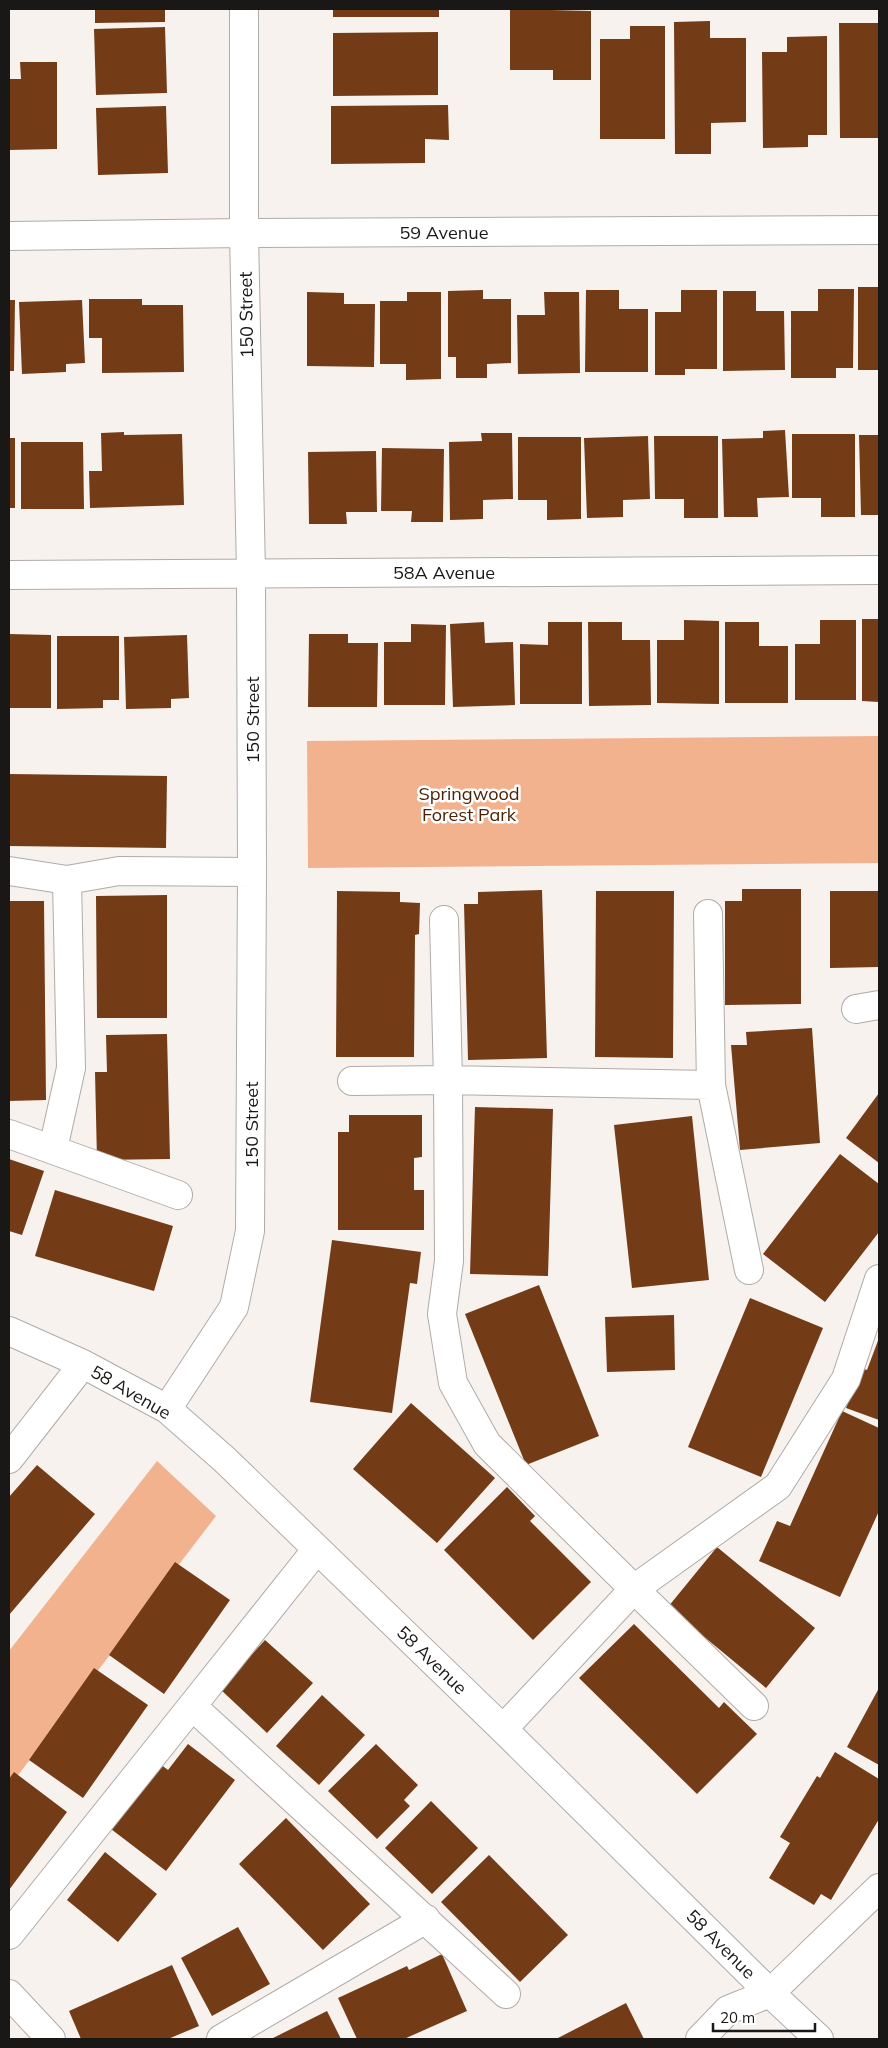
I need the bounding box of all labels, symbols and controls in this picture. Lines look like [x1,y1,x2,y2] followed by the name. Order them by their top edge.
[400,221,489,244] street label: 59 Avenue
[234,271,258,359] street label: 150 Street
[393,561,495,584] street label: 58A Avenue
[241,677,264,763] street label: 150 Street
[418,782,520,826] park label: Springwood Forest Park
[240,1082,263,1168] street label: 150 Street
[87,1360,175,1424] street label: 58 Avenue
[392,1621,472,1699] street label: 58 Avenue
[681,1904,761,1984] street label: 58 Avenue
[713,2000,816,2032] scale bar
[720,2008,755,2027] text: 20 m

